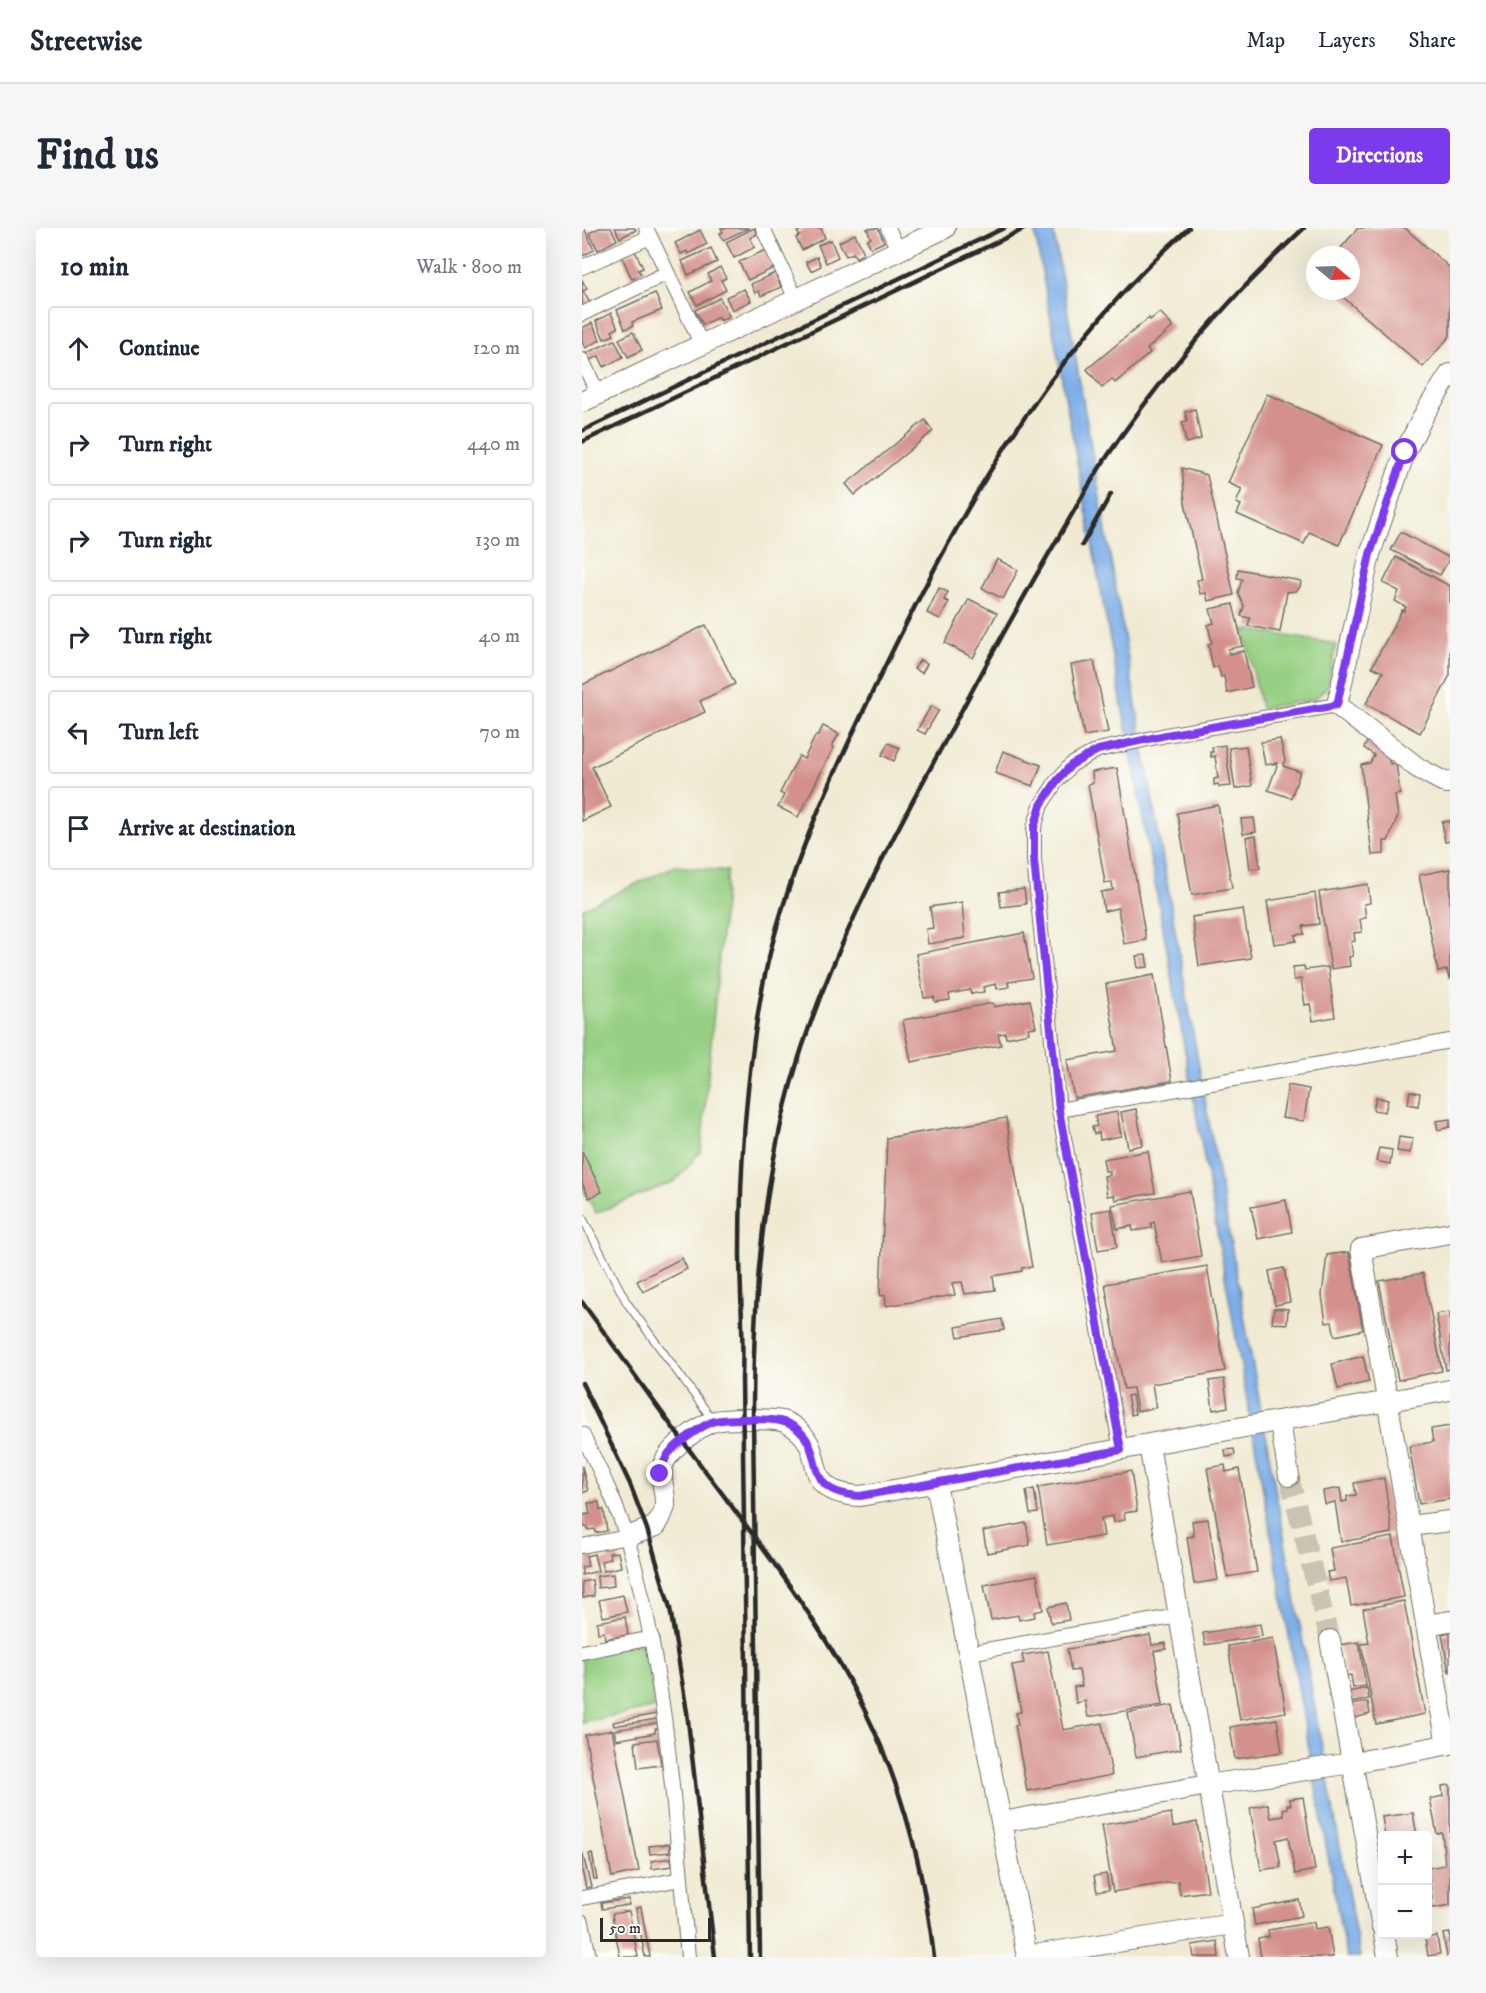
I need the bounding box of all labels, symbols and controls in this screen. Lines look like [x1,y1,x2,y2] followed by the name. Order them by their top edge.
[30,24,142,59] text: Streetwise
[1246,28,1285,54] text: Map
[1318,28,1376,54] text: Layers
[1409,28,1456,54] text: Share
[1309,128,1450,184] button: Directions
[36,130,159,182] text: Find us
[1306,246,1360,300] north arrow
[60,251,129,284] text: 10 min
[416,255,522,280] text: Walk · 800 m
[62,332,95,365] icon: ahead
[119,335,200,362] text: Continue
[473,336,520,361] text: 120 m
[62,428,95,461] icon: right
[119,431,212,458] text: Turn right
[467,432,520,457] text: 440 m
[1391,438,1417,464] route start
[62,524,95,557] icon: right
[119,527,212,554] text: Turn right
[475,528,520,553] text: 130 m
[62,620,95,653] icon: right
[119,623,212,650] text: Turn right
[478,624,520,649] text: 40 m
[62,716,95,749] icon: left
[119,719,199,746] text: Turn left
[479,720,520,745] text: 70 m
[62,812,95,845] icon: arrive
[119,815,296,842] text: Arrive at destination
[646,1460,672,1486] route end
[1378,1831,1432,1939] map controls
[1378,1831,1432,1885] button: +
[1378,1885,1432,1939] button: −
[600,1915,711,1942] scale bar
[609,1918,641,1938] text: 50 m

